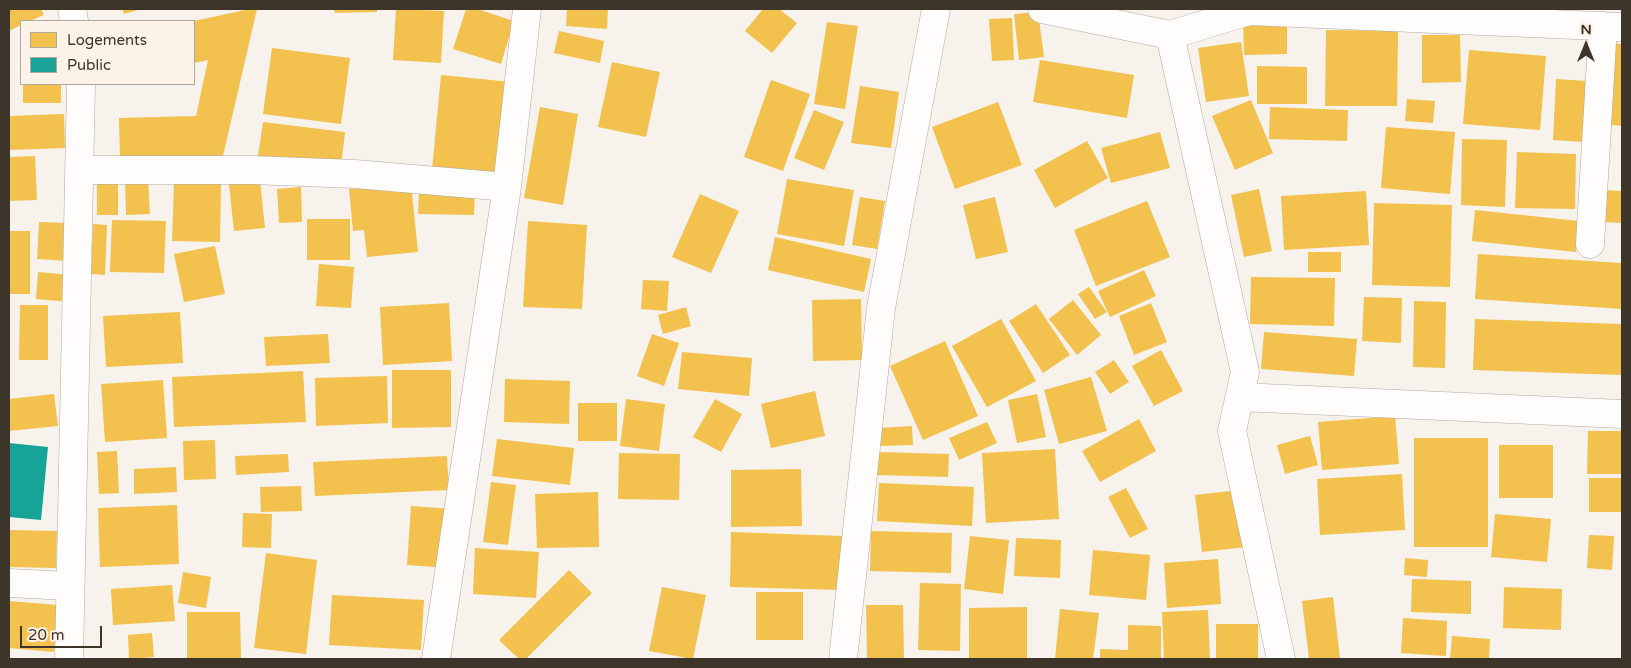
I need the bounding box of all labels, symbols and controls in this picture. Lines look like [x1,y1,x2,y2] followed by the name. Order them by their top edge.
[20,20,195,85] legend
[1561,20,1611,70] north arrow
[1580,21,1592,38] text: N
[67,31,147,49] text: Logements
[67,56,111,74] text: Public
[22,616,105,648] scale bar
[28,626,65,644] text: 20 m

